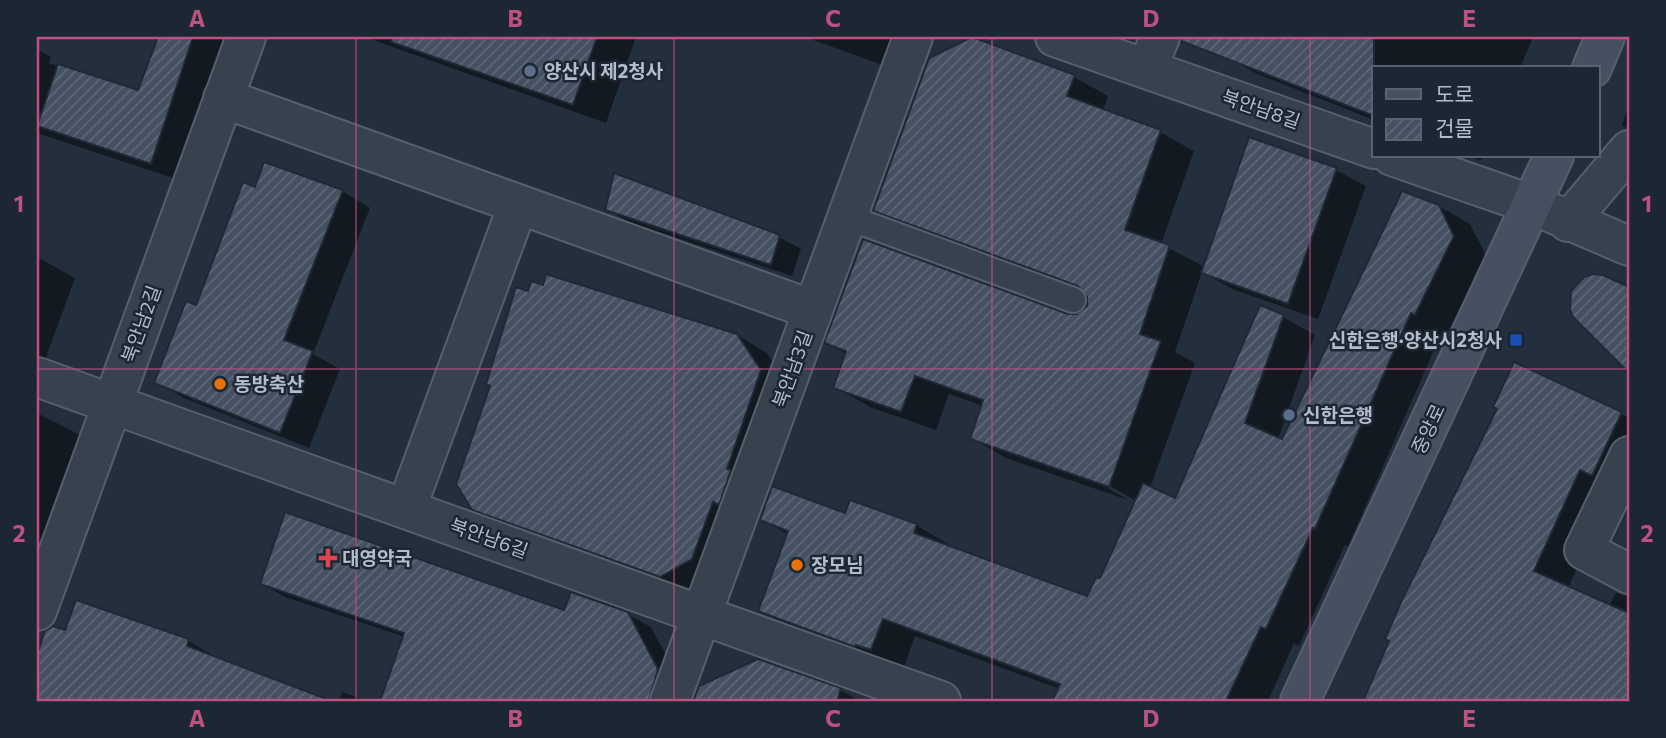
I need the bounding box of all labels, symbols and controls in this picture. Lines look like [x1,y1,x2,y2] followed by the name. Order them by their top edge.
[189,4,206,32] text: A
[507,4,523,32] text: B
[825,4,841,32] text: C
[1143,4,1160,32] text: D
[1462,4,1476,32] text: E
[544,59,664,82] place label: 양산시 제2청사
[522,63,538,79] marker: 양산시 제2청사
[1372,66,1600,158] legend
[1435,81,1474,106] text: 도로
[1219,84,1303,133] street label: 북안남8길
[1435,115,1474,140] text: 건물
[14,189,24,217] text: 1
[1642,189,1652,217] text: 1
[116,282,165,366] street label: 북안남2길
[767,327,816,411] street label: 북안남3길
[1329,328,1503,351] place label: 신한은행·양산시2청사
[1508,332,1524,348] marker: 신한은행·양산시2청사
[234,372,304,395] place label: 동방축산
[212,376,228,392] marker: 동방축산
[1406,400,1449,457] street label: 중앙로
[1303,403,1373,426] place label: 신한은행
[1281,407,1297,423] marker: 신한은행
[447,513,531,562] street label: 북안남6길
[12,519,26,547] text: 2
[1640,519,1654,547] text: 2
[342,546,412,569] place label: 대영약국
[320,550,336,566] marker: 대영약국
[811,553,863,576] place label: 장모님
[789,557,805,573] marker: 장모님
[189,704,206,732] text: A
[507,704,523,732] text: B
[825,704,841,732] text: C
[1143,704,1160,732] text: D
[1462,704,1476,732] text: E

